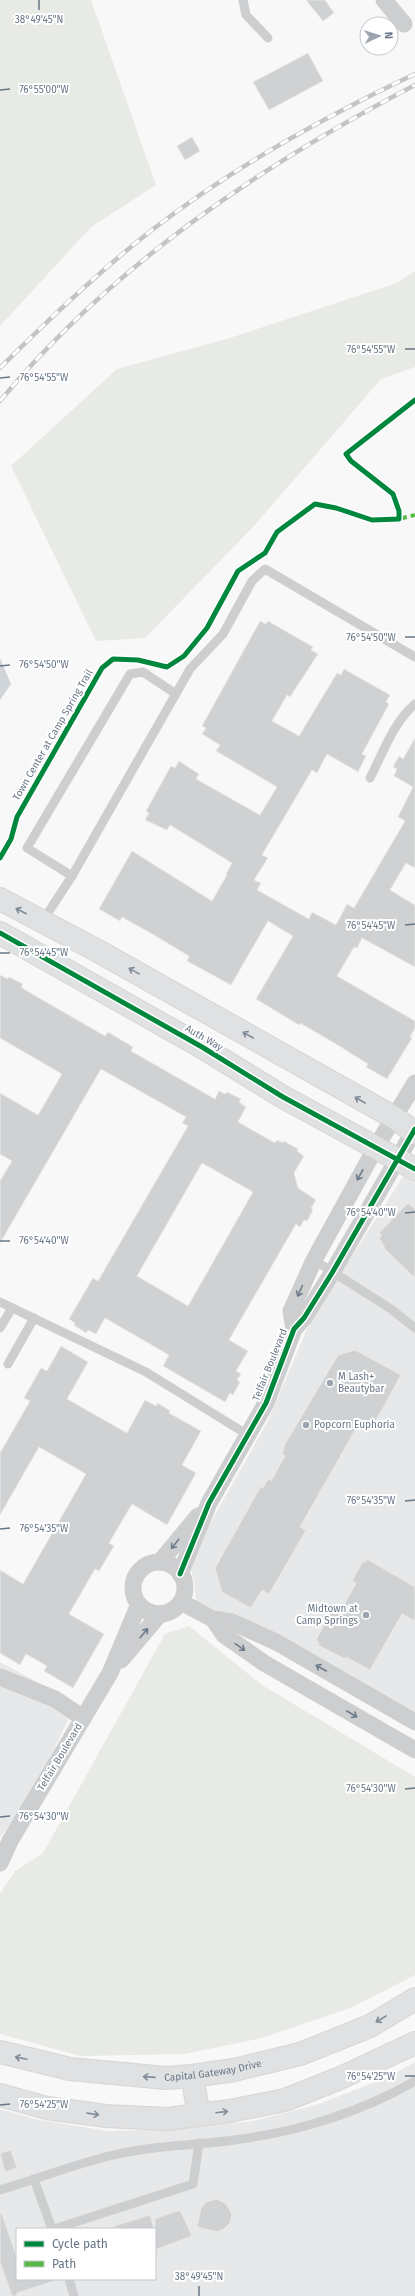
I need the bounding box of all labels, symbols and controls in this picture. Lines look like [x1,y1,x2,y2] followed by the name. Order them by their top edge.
[15,14,63,26] text: 38°49'45"N
[359,16,399,56] north arrow
[382,31,395,39] text: N
[19,84,70,96] text: 76°55'00"W
[347,344,396,356] text: 76°54'55"W
[20,372,69,384] text: 76°54'55"W
[346,632,396,644] text: 76°54'50"W
[19,659,69,671] text: 76°54'50"W
[10,667,96,803] street label: Town Center at Camp Spring Trail
[15,907,27,914] one-way arrow
[347,920,396,932] text: 76°54'45"W
[20,947,69,959] text: 76°54'45"W
[129,967,141,974] one-way arrow
[183,1022,225,1054] street label: Auth Way
[242,1030,254,1038] one-way arrow
[354,1095,366,1103] one-way arrow
[356,1169,363,1181] one-way arrow
[346,1207,396,1219] text: 76°54'40"W
[19,1235,69,1247] text: 76°54'40"W
[296,1284,303,1296] one-way arrow
[250,1327,290,1403] street label: Telfair Boulevard
[338,1371,384,1395] place label: M Lash+ Beautybar
[325,1378,335,1388] marker: M Lash+ Beautybar
[314,1419,395,1431] place label: Popcorn Euphoria
[301,1420,311,1430] marker: Popcorn Euphoria
[347,1495,396,1507] text: 76°54'35"W
[20,1523,69,1535] text: 76°54'35"W
[171,1538,180,1549] one-way arrow
[296,1603,358,1627] place label: Midtown at Camp Springs
[361,1610,371,1620] marker: Midtown at Camp Springs
[140,1627,149,1638] one-way arrow
[235,1643,246,1651] one-way arrow
[315,1663,327,1671] one-way arrow
[346,1710,358,1718] one-way arrow
[35,1721,85,1793] street label: Telfair Boulevard
[346,1783,396,1795] text: 76°54'30"W
[19,1811,69,1823] text: 76°54'30"W
[375,2015,387,2023] one-way arrow
[14,2054,27,2062] one-way arrow
[164,2058,263,2084] street label: Capital Gateway Drive
[347,2071,396,2083] text: 76°54'25"W
[143,2073,156,2080] one-way arrow
[20,2099,69,2111] text: 76°54'25"W
[215,2109,228,2116] one-way arrow
[86,2110,99,2118] one-way arrow
[16,2228,156,2280] legend
[52,2237,108,2251] text: Cycle path
[52,2257,76,2271] text: Path
[175,2271,223,2283] text: 38°49'45"N

